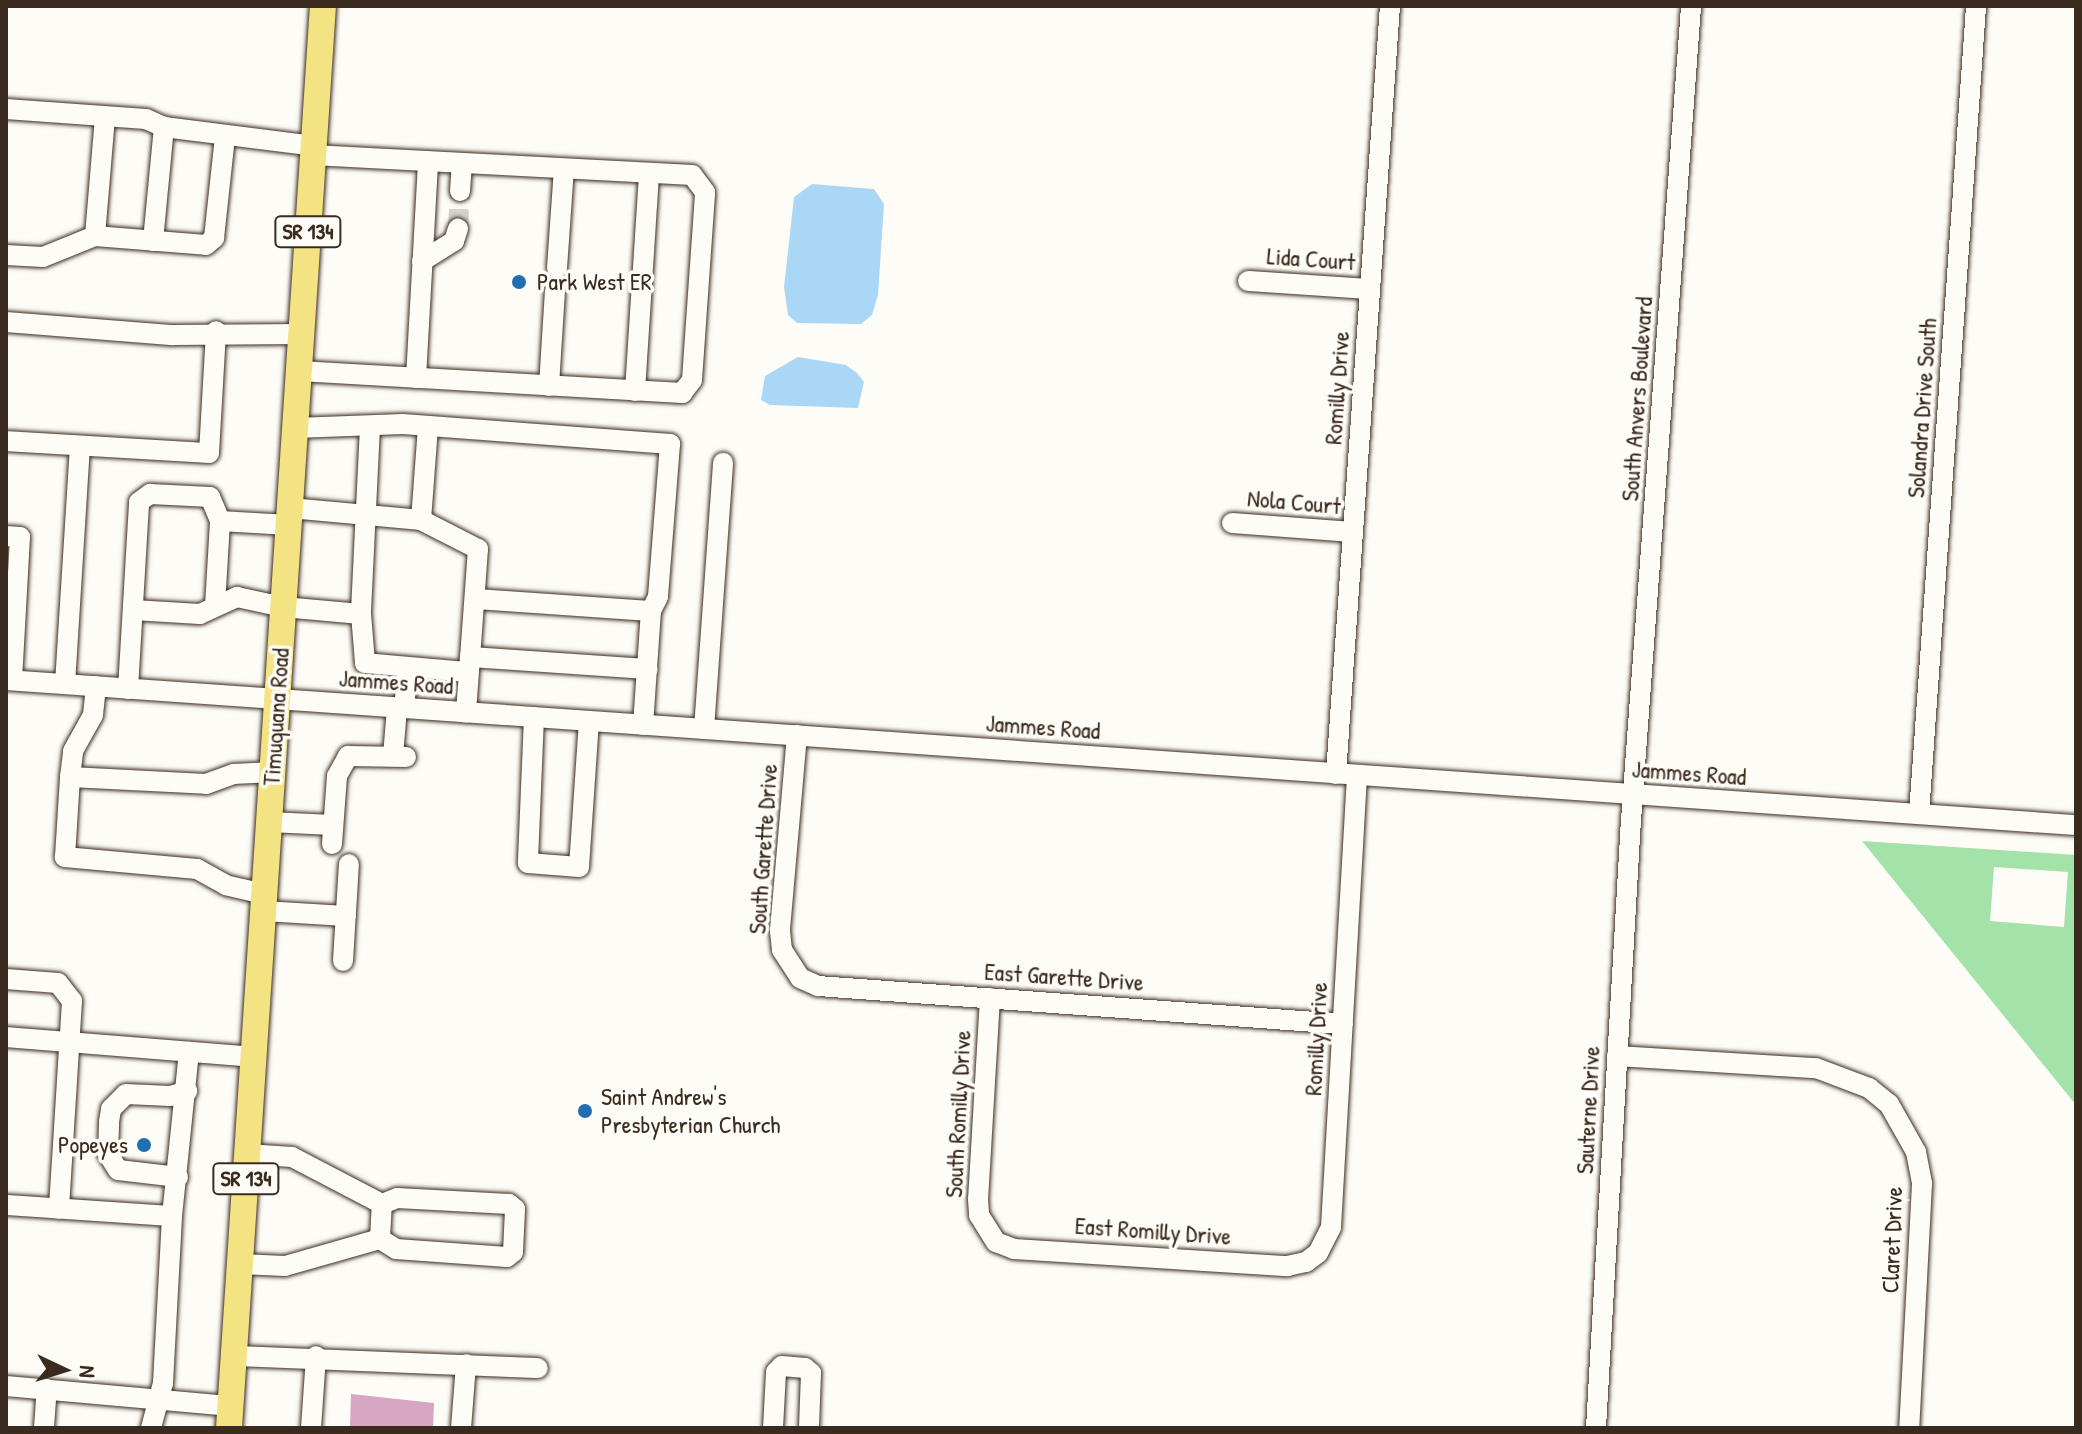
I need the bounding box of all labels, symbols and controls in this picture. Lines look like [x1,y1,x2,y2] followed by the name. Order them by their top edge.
[274,214,342,250] road number: SR 134
[1266,242,1356,276] street label: Lida Court
[537,268,652,296] place label: Park West ER
[508,271,530,293] marker: Park West ER
[1615,296,1659,502] street label: South Anvers Boulevard
[1901,317,1943,499] street label: Solandra Drive South
[1319,330,1355,446] street label: Romilly Drive
[1246,484,1342,520] street label: Nola Court
[257,647,295,787] street label: Timuquana Road
[338,664,454,700] street label: Jammes Road
[985,709,1101,745] street label: Jammes Road
[1631,755,1747,791] street label: Jammes Road
[743,763,783,935] street label: South Garette Drive
[983,957,1145,997] street label: East Garette Drive
[1299,982,1333,1096] street label: Romilly Drive
[939,1030,977,1198] street label: South Romilly Drive
[1570,1045,1606,1175] street label: Sauterne Drive
[601,1083,780,1139] place label: Saint Andrew's Presbyterian Church
[576,1102,594,1120] marker: Saint Andrew's Presbyterian Church
[58,1131,128,1159] place label: Popeyes
[135,1136,153,1154] marker: Popeyes
[212,1161,280,1197] road number: SR 134
[1876,1186,1908,1294] street label: Claret Drive
[1074,1211,1232,1251] street label: East Romilly Drive
[24,1330,104,1410] north arrow
[73,1365,103,1379] text: N

